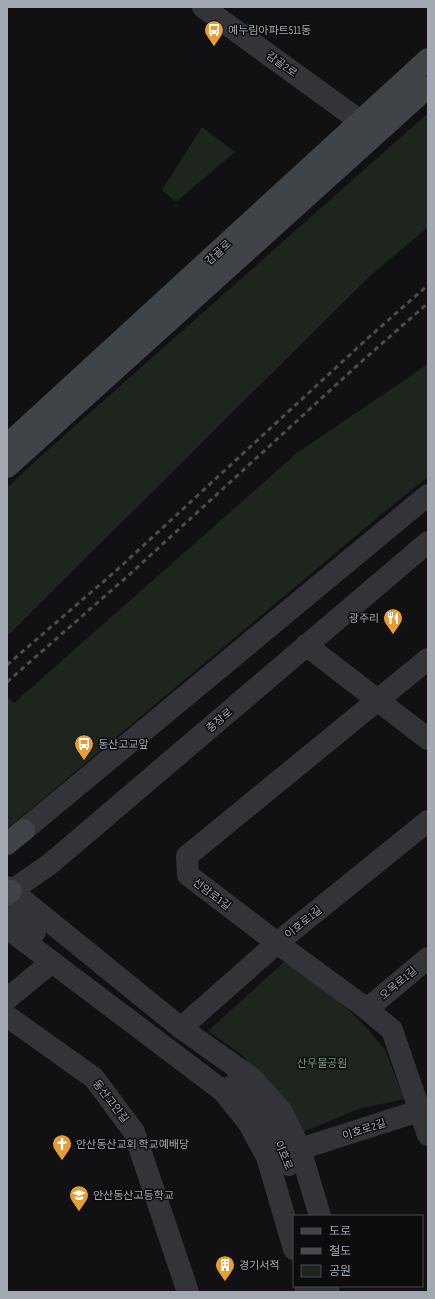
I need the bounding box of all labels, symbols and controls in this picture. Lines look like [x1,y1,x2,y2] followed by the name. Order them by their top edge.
[203,19,225,47] bus stop icon: 예누림아파트511동
[228,24,311,37] place label: 예누림아파트511동
[264,49,300,80] street label: 감골2로
[203,237,234,267] street label: 감골로
[382,607,404,635] restaurant icon: 광주리
[349,612,379,625] place label: 광주리
[204,706,235,735] street label: 충장로
[73,733,95,761] bus stop icon: 동산고교앞
[98,738,149,751] place label: 동산고교앞
[190,876,233,913] street label: 선암로1길
[282,903,325,941] street label: 이호로1길
[377,964,419,1003] street label: 오목로1길
[297,1057,347,1070] park label: 산우물공원
[90,1077,131,1125] street label: 동산고안길
[341,1116,388,1143] street label: 이호로2길
[51,1133,73,1161] church icon: 안산동산교회 학교예배당
[76,1138,189,1151] place label: 안산동산교회 학교예배당
[272,1139,295,1172] street label: 이호로
[68,1184,90,1212] school or university icon: 안산동산고등학교
[93,1189,174,1202] place label: 안산동산고등학교
[293,1215,423,1287] legend
[329,1224,351,1239] text: 도로
[329,1244,351,1259] text: 철도
[214,1254,236,1282] building icon: 경기서적
[239,1259,279,1272] place label: 경기서적
[329,1264,351,1279] text: 공원

